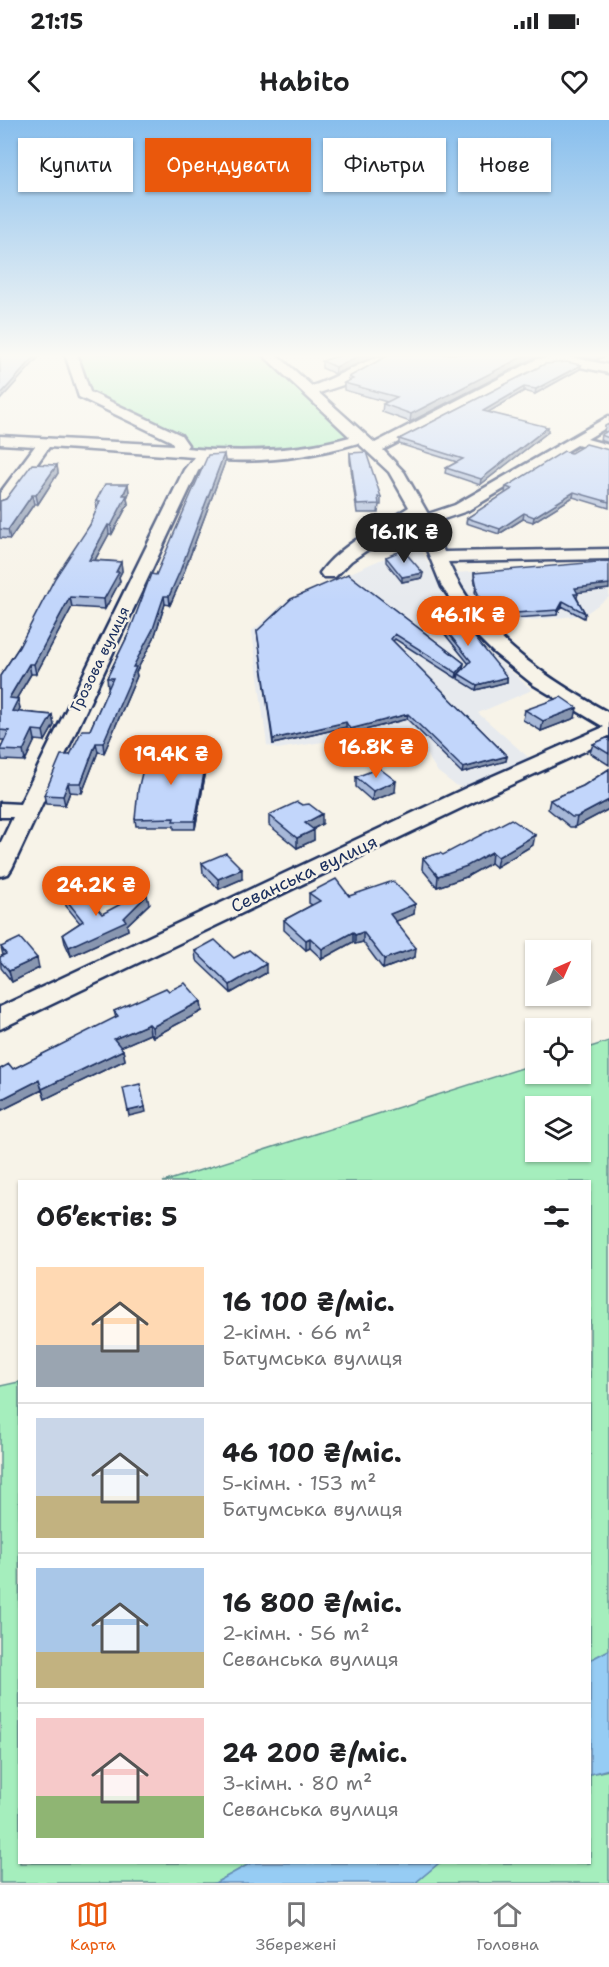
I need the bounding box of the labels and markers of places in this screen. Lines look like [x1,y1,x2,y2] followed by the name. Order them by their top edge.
[349,513,459,564] pin: 16.1K ₴
[413,596,523,647] pin: 46.1K ₴
[321,728,431,779] pin: 16.8K ₴
[116,735,226,786] pin: 19.4K ₴
[41,866,151,917] pin: 24.2K ₴

